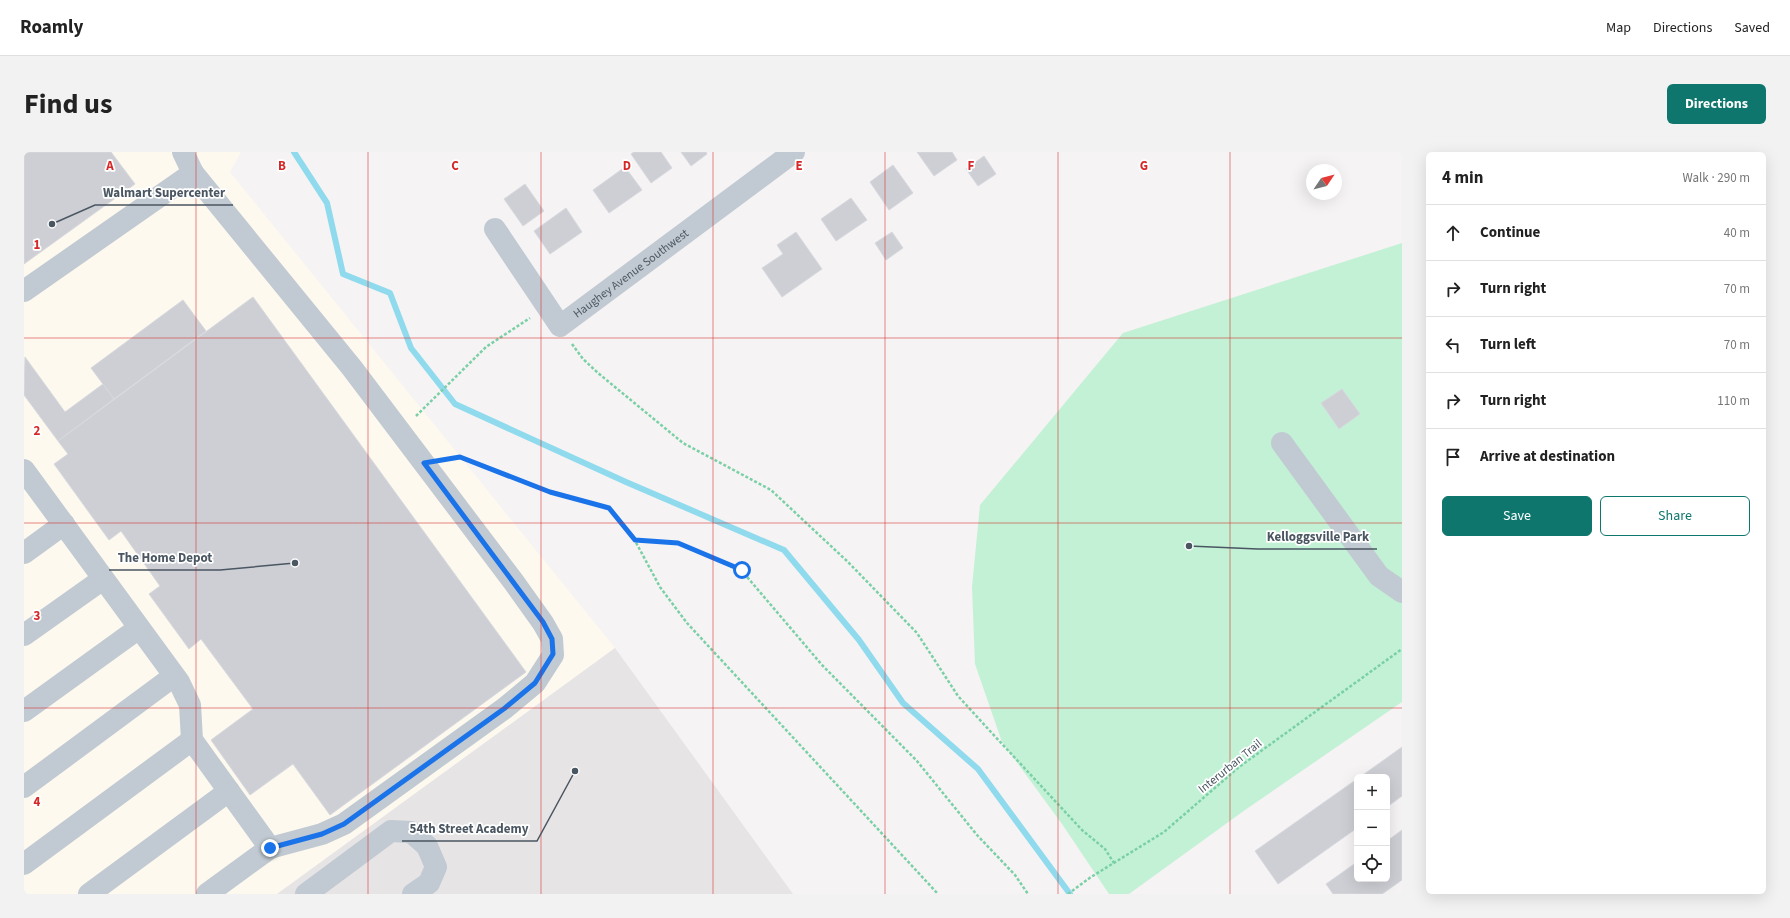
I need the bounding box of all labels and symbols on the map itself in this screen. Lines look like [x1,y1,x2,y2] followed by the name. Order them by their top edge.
[105,157,114,175] text: A
[278,157,286,175] text: B
[451,157,459,175] text: C
[623,157,631,175] text: D
[795,157,803,175] text: E
[968,157,975,175] text: F
[1140,157,1148,175] text: G
[1306,164,1342,200] north arrow
[95,180,233,205] callout: Walmart Supercenter
[103,184,226,202] text: Walmart Supercenter
[570,225,692,322] street label: Haughey Avenue Southwest
[34,236,41,254] text: 1
[34,422,41,440] text: 2
[1258,524,1377,549] callout: Kelloggsville Park
[1267,528,1370,546] text: Kelloggsville Park
[109,545,220,570] callout: The Home Depot
[118,549,212,567] text: The Home Depot
[733,561,751,579] route start
[34,607,41,625] text: 3
[1195,735,1266,797] street label: Interurban Trail
[34,793,41,811] text: 4
[402,816,537,841] callout: 54th Street Academy
[410,820,529,838] text: 54th Street Academy
[261,839,279,857] route end

